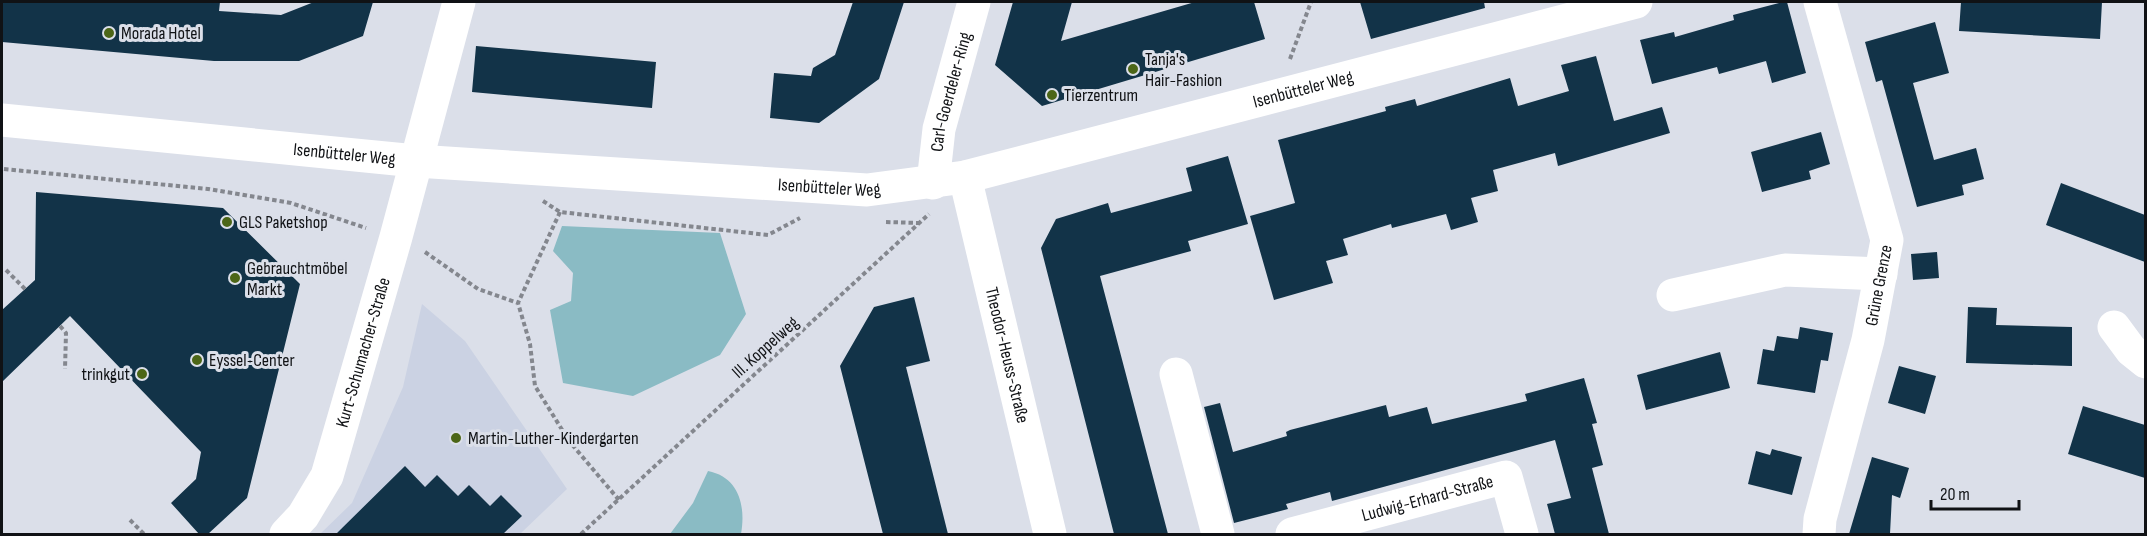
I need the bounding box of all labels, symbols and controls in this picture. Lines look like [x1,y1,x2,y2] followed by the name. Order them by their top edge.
[121,23,201,44] place label: Morada Hotel
[102,26,116,40] marker: Morada Hotel
[927,30,976,153] street label: Carl-Goerdeler-Ring
[1145,49,1222,91] place label: Tanja's Hair-Fashion
[1126,62,1140,76] marker: Tanja's Hair-Fashion
[1251,66,1355,112] street label: Isenbütteler Weg
[1064,85,1138,106] place label: Tierzentrum
[1045,88,1059,102] marker: Tierzentrum
[292,139,396,170] street label: Isenbütteler Weg
[777,174,882,201] street label: Isenbütteler Weg
[239,212,328,233] place label: GLS Paketshop
[220,215,234,229] marker: GLS Paketshop
[1861,243,1897,328] street label: Grüne Grenze
[247,258,348,300] place label: Gebrauchtmöbel Markt
[228,271,242,285] marker: Gebrauchtmöbel Markt
[332,275,395,430] street label: Kurt-Schumacher-Straße
[981,285,1033,425] street label: Theodor-Heuss-Straße
[728,312,803,383] street label: III. Koppelweg
[209,350,295,371] place label: Eyssel-Center
[190,353,204,367] marker: Eyssel-Center
[82,364,131,385] place label: trinkgut
[135,367,149,381] marker: trinkgut
[468,428,639,449] place label: Martin-Luther-Kindergarten
[449,431,463,445] marker: Martin-Luther-Kindergarten
[1359,471,1496,526] street label: Ludwig-Erhard-Straße
[1931,473,2020,511] scale bar
[1940,484,1970,505] text: 20 m

